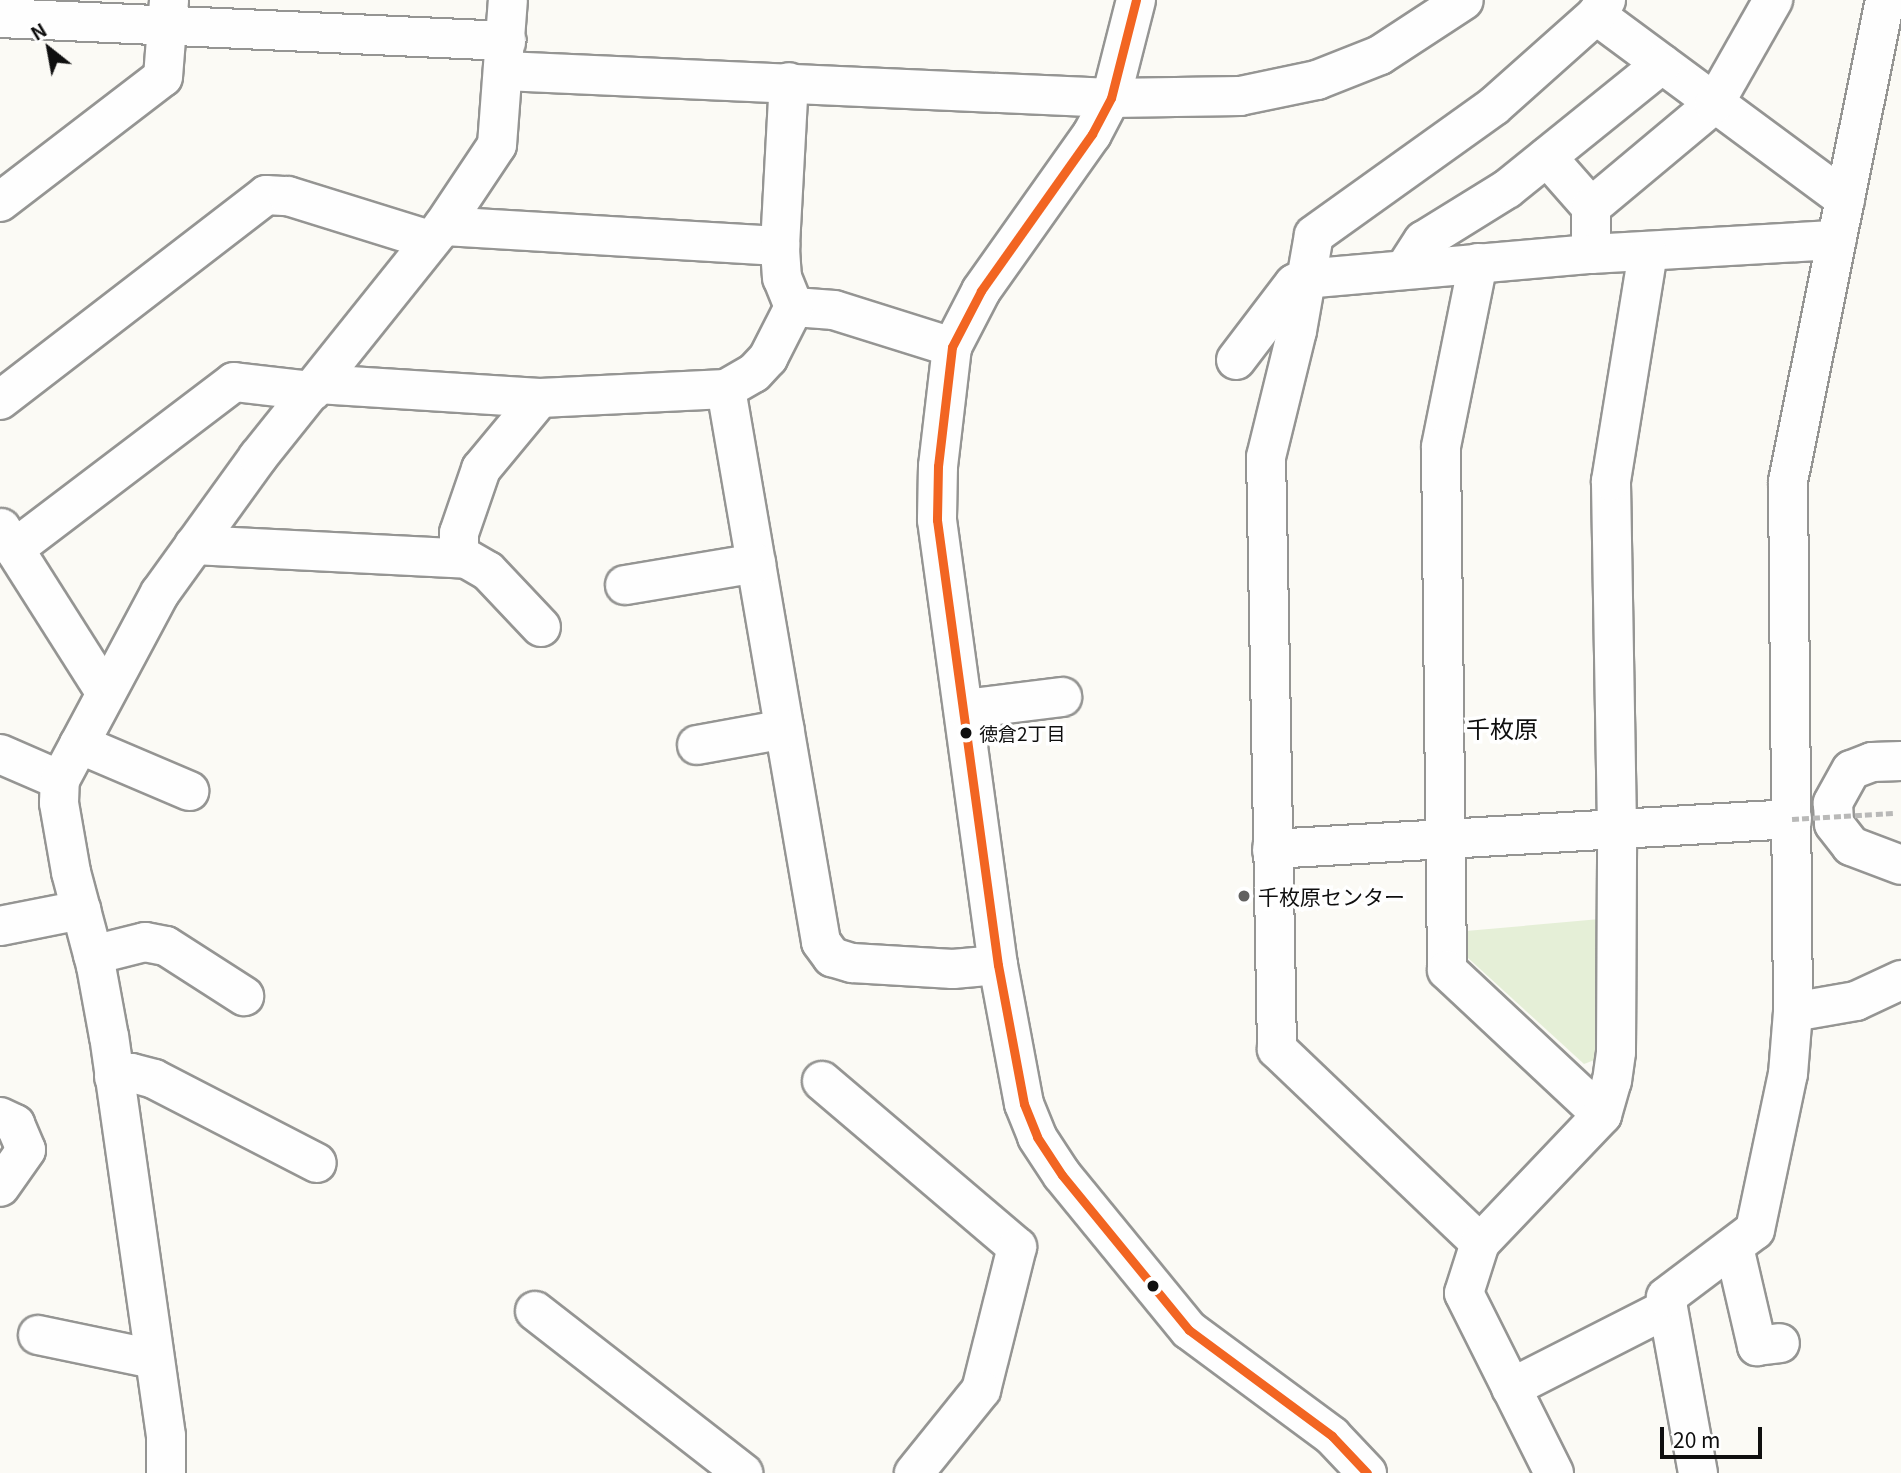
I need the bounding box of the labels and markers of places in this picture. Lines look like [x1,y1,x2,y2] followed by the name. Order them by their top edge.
[979,722,1066,744] place label: 徳倉2丁目
[959,726,973,740] marker: 徳倉2丁目
[1258,883,1405,909] place label: 千枚原センター
[1236,888,1252,904] marker: 千枚原センター
[1146,1279,1160,1293] unlabelled marker

